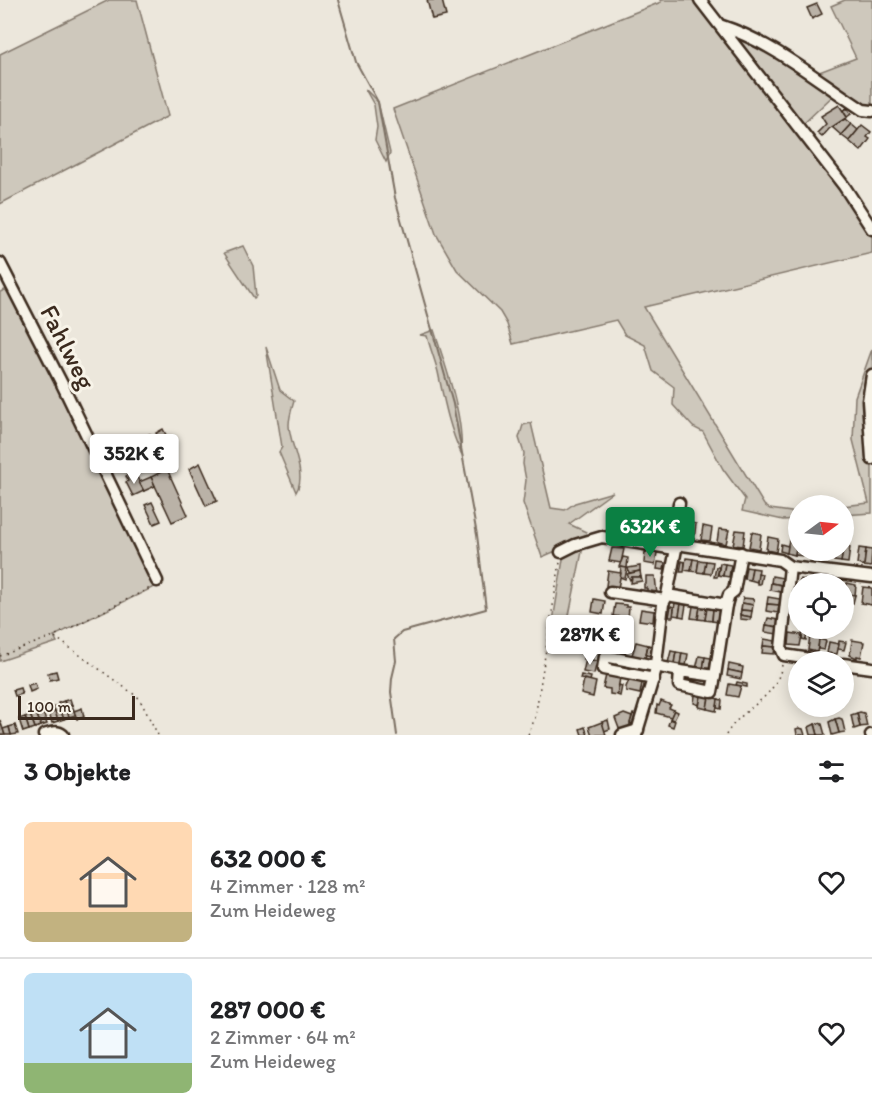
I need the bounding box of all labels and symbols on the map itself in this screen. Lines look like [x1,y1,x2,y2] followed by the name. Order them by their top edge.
[33,299,103,395] street label: Fahlweg
[85,434,183,485] pin: 352K €
[788,495,854,561] north arrow
[601,507,699,558] pin: 632K €
[541,615,639,666] pin: 287K €
[18,693,135,720] scale bar

